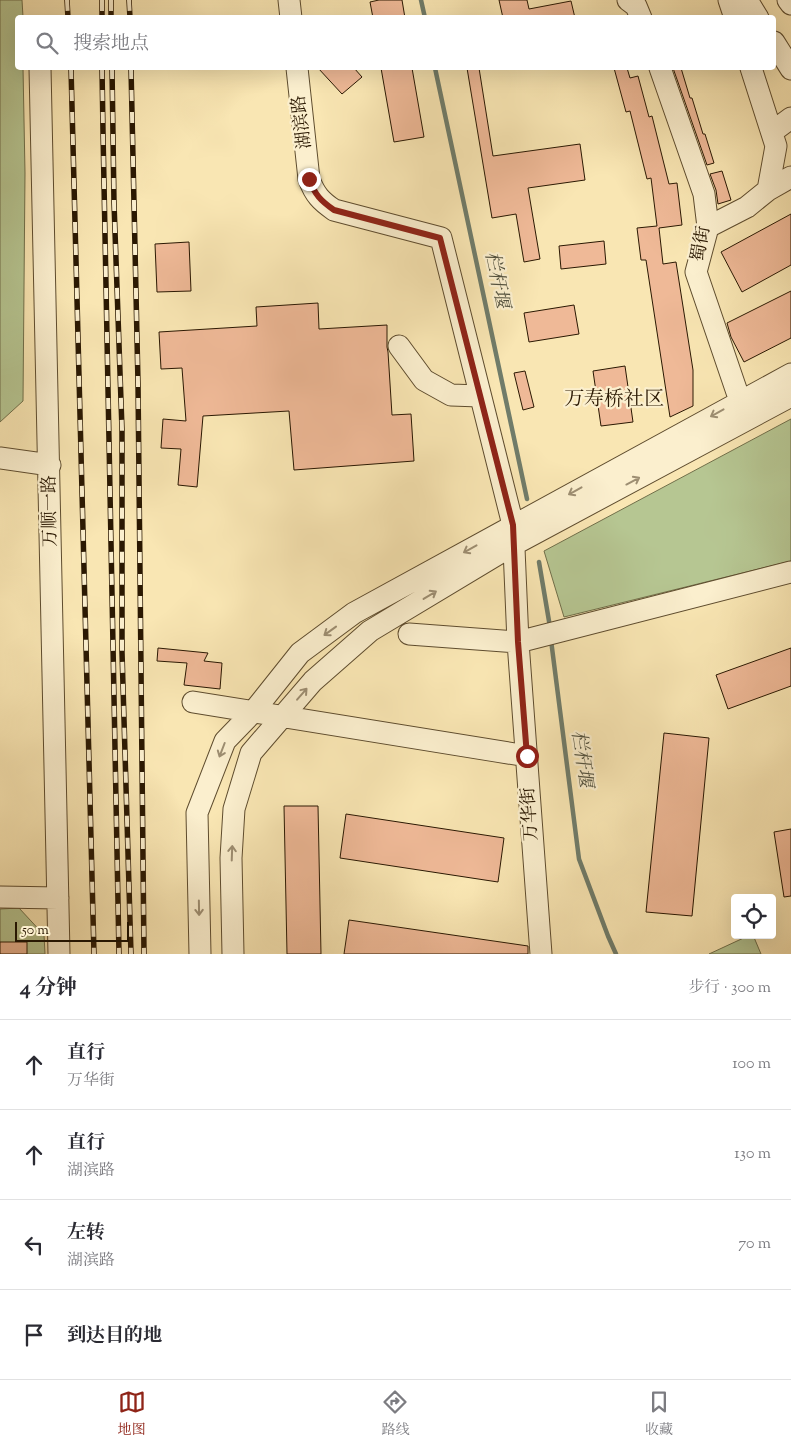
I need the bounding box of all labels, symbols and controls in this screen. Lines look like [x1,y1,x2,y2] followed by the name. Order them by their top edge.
[15,15,776,70] search box
[33,29,61,57] icon: search
[73,31,149,58] text: 搜索地点
[287,94,319,150] street label: 湖滨路
[298,168,321,191] route end
[686,224,718,264] street label: 蜀街
[477,249,516,314] water label: 栏杆堰
[564,386,664,415] district label: 万寿桥社区
[710,408,725,418] one-way arrow
[37,475,65,547] street label: 万顺一路
[626,476,641,486] one-way arrow
[567,486,582,496] one-way arrow
[464,544,478,554] one-way arrow
[422,590,436,600] one-way arrow
[323,626,337,636] one-way arrow
[296,688,307,701] one-way arrow
[564,729,599,792] water label: 栏杆堰
[217,742,226,757] one-way arrow
[516,745,539,768] route start
[516,786,546,842] street label: 万华街
[227,845,236,861] one-way arrow
[731,894,776,939] map controls
[731,894,776,939] button: locate
[194,899,204,915] one-way arrow
[15,919,129,942] scale bar
[22,921,49,941] text: 50 m
[20,974,77,1004] text: 4 分钟
[688,977,771,1000] text: 步行 · 300 m
[67,1040,105,1067] text: 直行
[20,1051,48,1079] icon: ahead
[732,1053,771,1076] text: 100 m
[67,1070,115,1093] text: 万华街
[67,1130,105,1157] text: 直行
[20,1141,48,1169] icon: ahead
[734,1143,771,1166] text: 130 m
[67,1160,115,1183] text: 湖滨路
[67,1220,105,1247] text: 左转
[20,1231,48,1259] icon: left
[738,1233,771,1256] text: 70 m
[67,1250,115,1273] text: 湖滨路
[20,1321,48,1349] icon: arrive
[67,1323,162,1350] text: 到达目的地
[118,1388,146,1441] tab: 地图
[381,1388,409,1441] tab: 路线
[645,1388,673,1441] tab: 收藏

